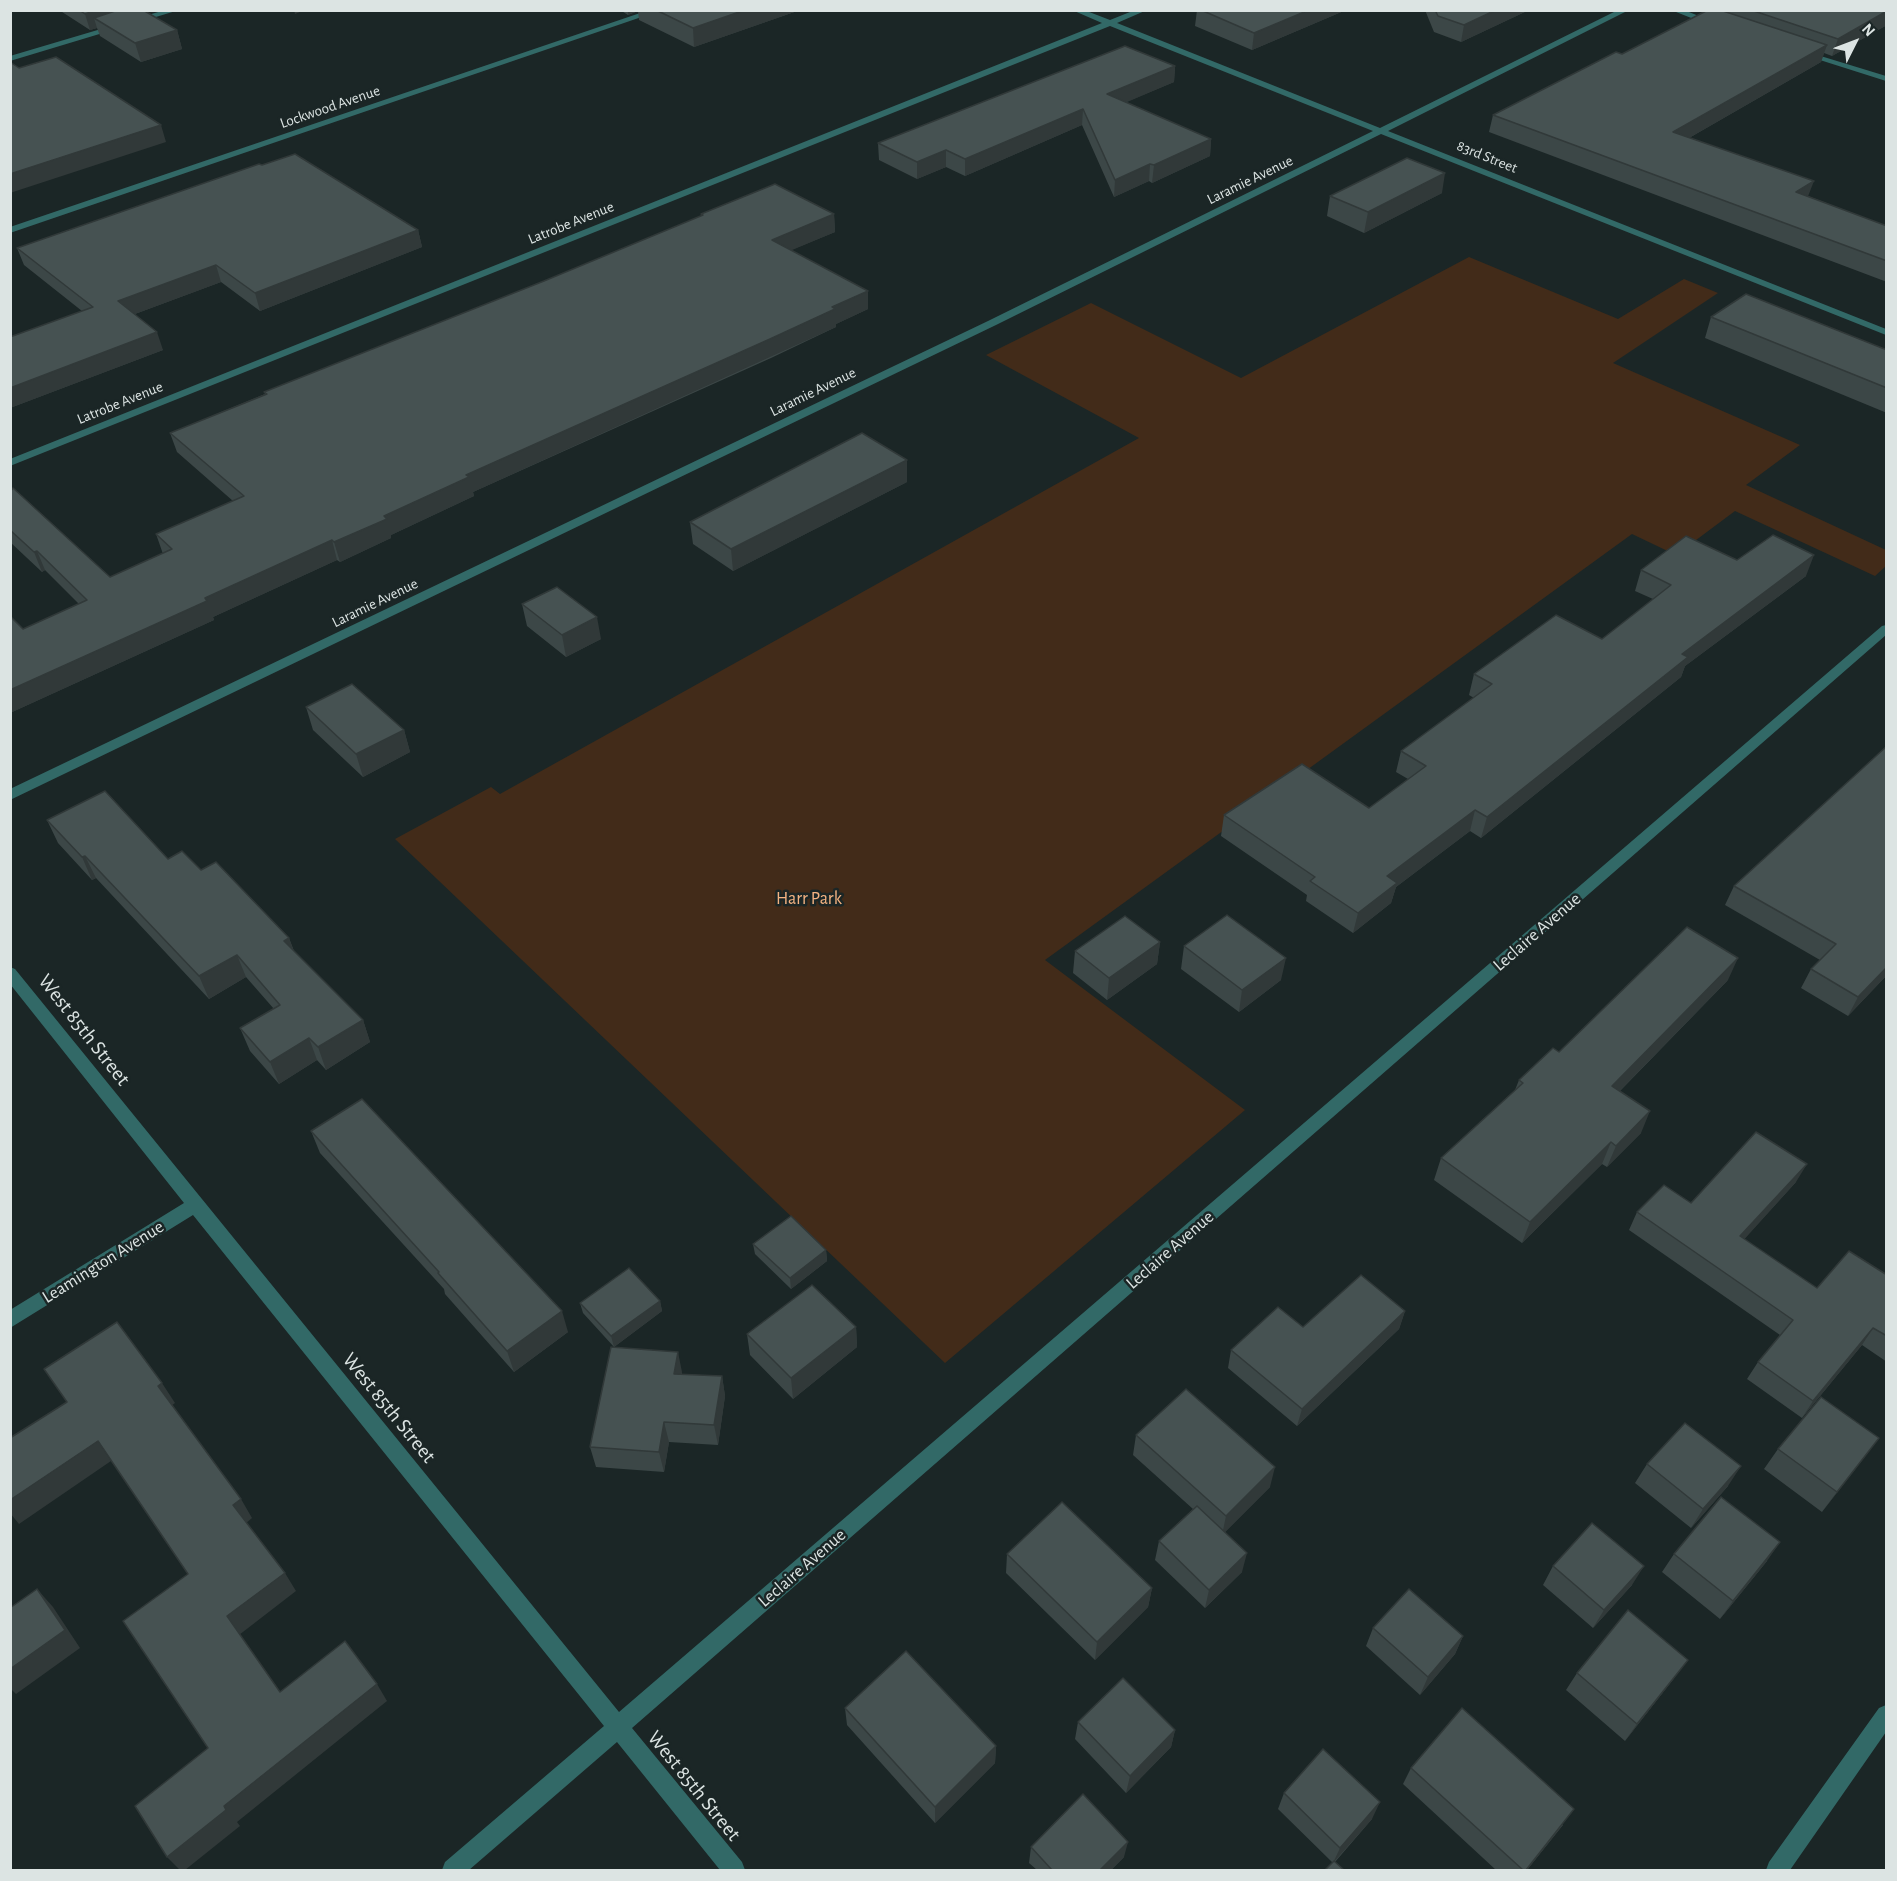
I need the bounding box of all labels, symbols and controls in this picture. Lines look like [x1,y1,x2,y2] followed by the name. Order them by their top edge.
[1825,12,1885,72] north arrow
[1859,20,1878,39] text: N
[278,81,382,133] street label: Lockwood Avenue
[1454,137,1520,177] street label: 83rd Street
[1204,151,1296,209] street label: Laramie Avenue
[525,198,617,248] street label: Latrobe Avenue
[767,363,859,421] street label: Laramie Avenue
[74,378,166,428] street label: Latrobe Avenue
[329,574,421,632] street label: Laramie Avenue
[776,888,842,910] park label: Harr Park
[1489,888,1585,976] street label: Leclaire Avenue
[33,969,135,1091] street label: West 85th Street
[1122,1206,1218,1294] street label: Leclaire Avenue
[38,1216,168,1308] street label: Leamington Avenue
[337,1348,441,1468] street label: West 85th Street
[754,1524,850,1612] street label: Leclaire Avenue
[642,1726,746,1846] street label: West 85th Street

